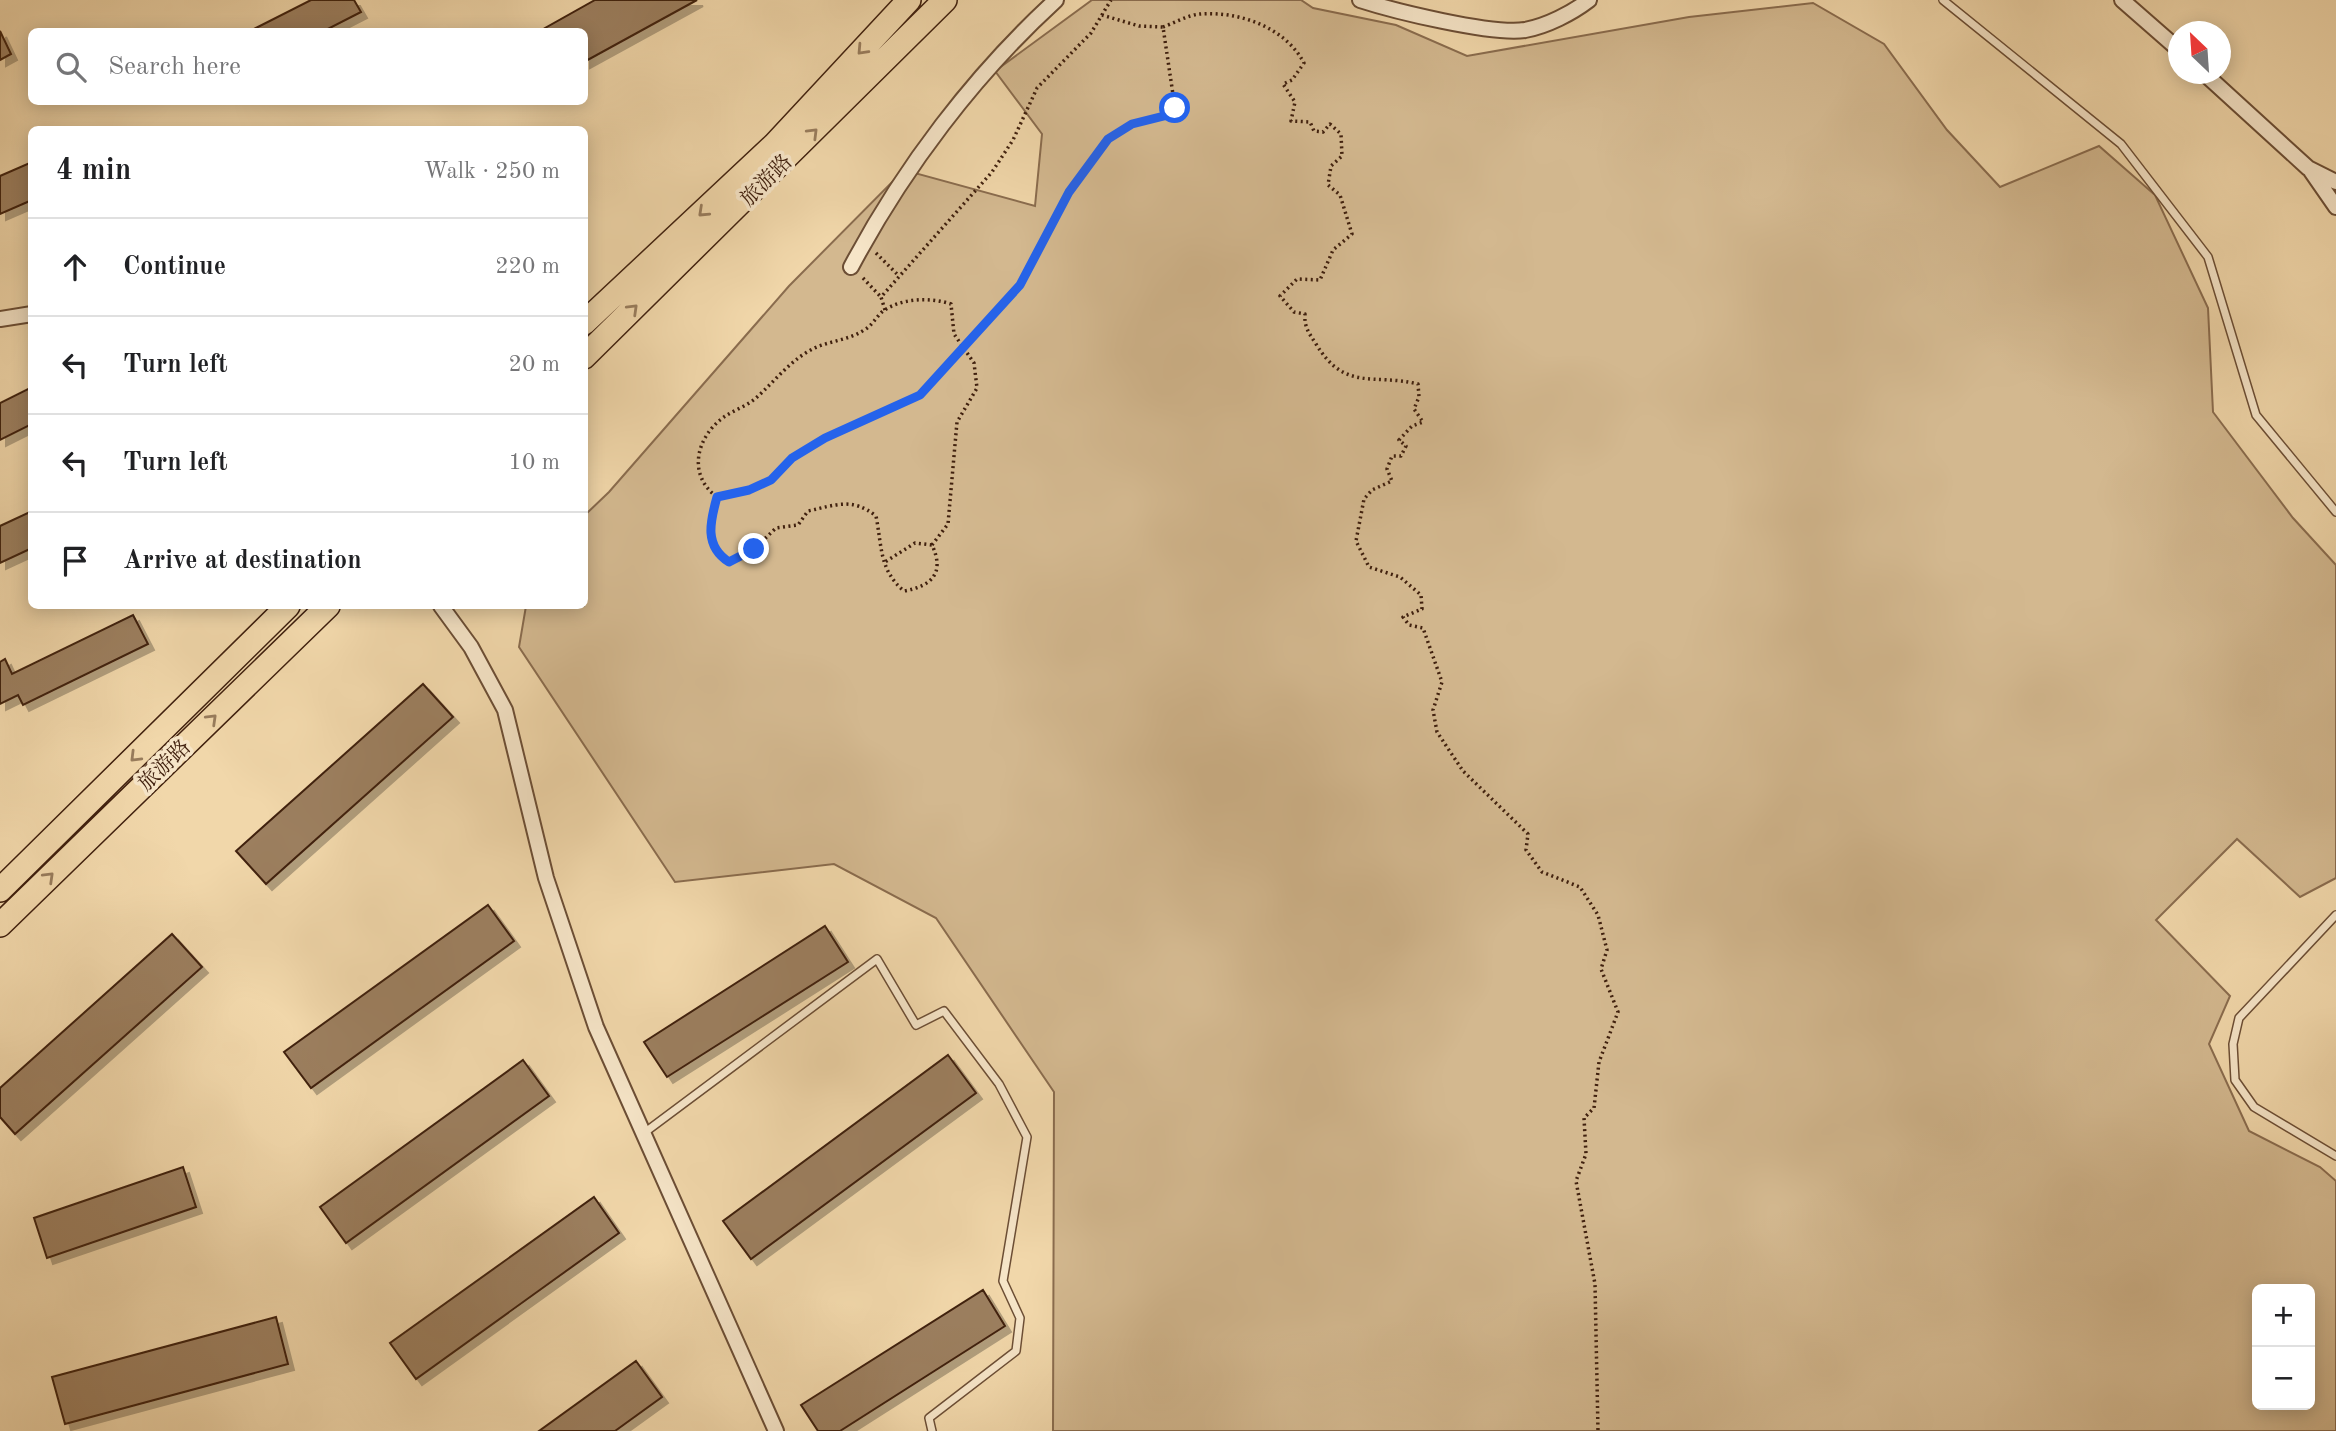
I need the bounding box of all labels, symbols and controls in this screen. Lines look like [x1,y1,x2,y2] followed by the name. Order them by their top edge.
[2168,21,2231,84] north arrow
[28,28,588,105] search box
[858,42,871,55] one-way arrow
[52,48,90,86] icon: search
[108,54,241,80] text: Search here
[1159,92,1190,123] route start
[805,128,818,141] one-way arrow
[736,150,797,211] street label: 旅游路
[56,156,131,186] text: 4 min
[424,160,560,183] text: Walk · 250 m
[698,203,711,216] one-way arrow
[56,248,94,286] icon: ahead
[123,254,226,280] text: Continue
[495,255,560,278] text: 220 m
[625,305,638,318] one-way arrow
[56,346,94,384] icon: left
[123,352,228,378] text: Turn left
[509,353,560,376] text: 20 m
[56,444,94,482] icon: left
[123,450,228,476] text: Turn left
[509,451,560,474] text: 10 m
[738,533,769,564] route end
[56,542,94,580] icon: arrive
[123,548,362,574] text: Arrive at destination
[204,714,217,727] one-way arrow
[134,735,195,796] street label: 旅游路
[130,748,143,761] one-way arrow
[41,873,54,886] one-way arrow
[2252,1284,2315,1410] map controls
[2252,1284,2315,1347] button: +
[2252,1347,2315,1410] button: −

